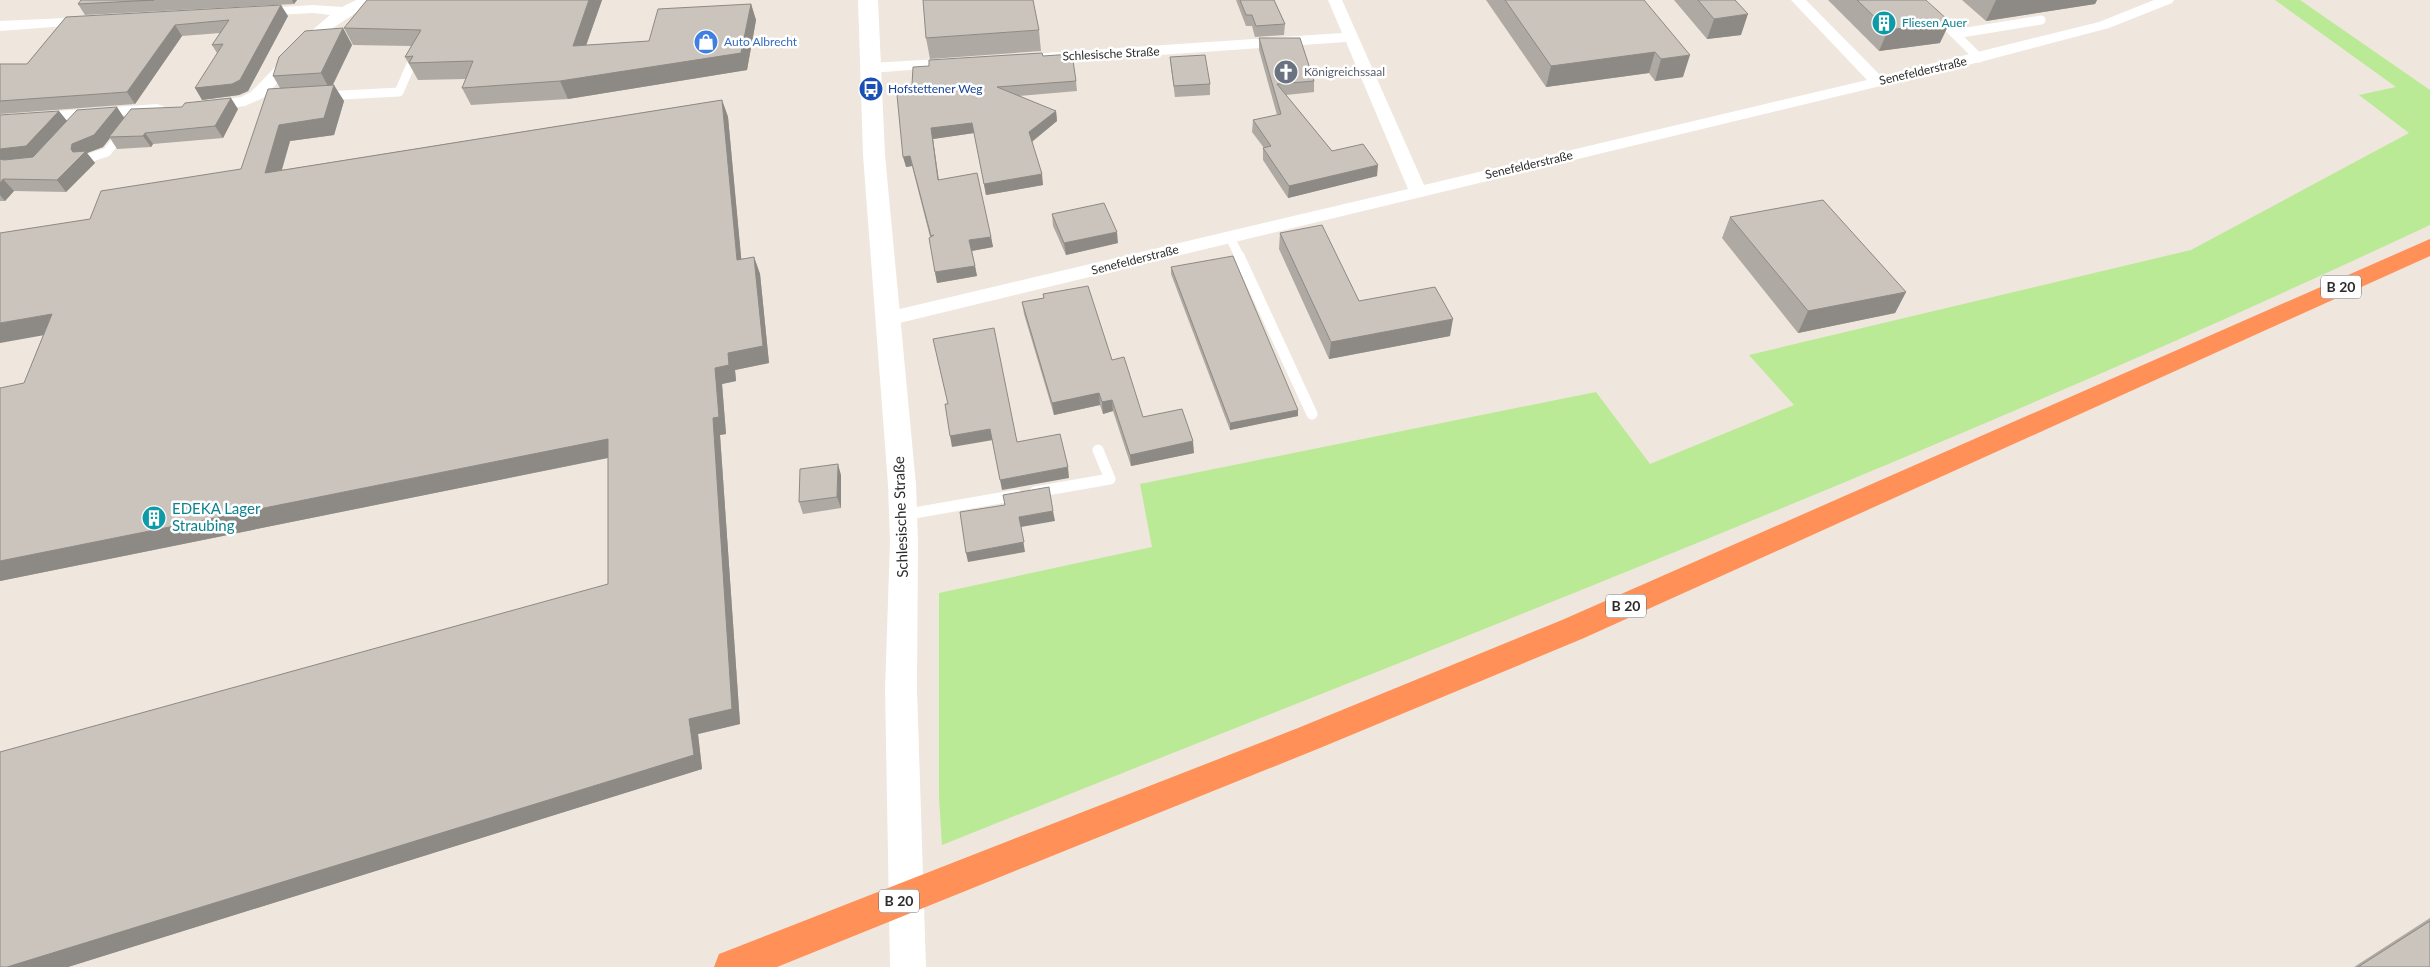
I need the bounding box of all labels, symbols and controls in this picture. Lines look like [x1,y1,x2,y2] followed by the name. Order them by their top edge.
[1871,10,1897,36] building icon: Fliesen Auer
[1902,15,1968,30] place label: Fliesen Auer
[693,29,719,55] shop icon: Auto Albrecht
[724,34,798,49] place label: Auto Albrecht
[1062,43,1160,64] street label: Schlesische Straße
[1878,53,1968,88] street label: Senefelderstraße
[1273,59,1299,85] church icon: Königreichssaal
[1304,64,1385,79] place label: Königreichssaal
[858,76,884,102] bus stop icon: Hofstettener Weg
[888,81,983,96] place label: Hofstettener Weg
[1484,147,1574,182] street label: Senefelderstraße
[1090,241,1180,278] street label: Senefelderstraße
[2321,276,2361,298] road number: B 20
[889,456,911,578] street label: Schlesische Straße
[172,499,261,534] place label: EDEKA Lager Straubing
[141,505,167,531] building icon: EDEKA Lager Straubing
[1606,594,1646,618] road number: B 20
[879,889,919,912] road number: B 20

